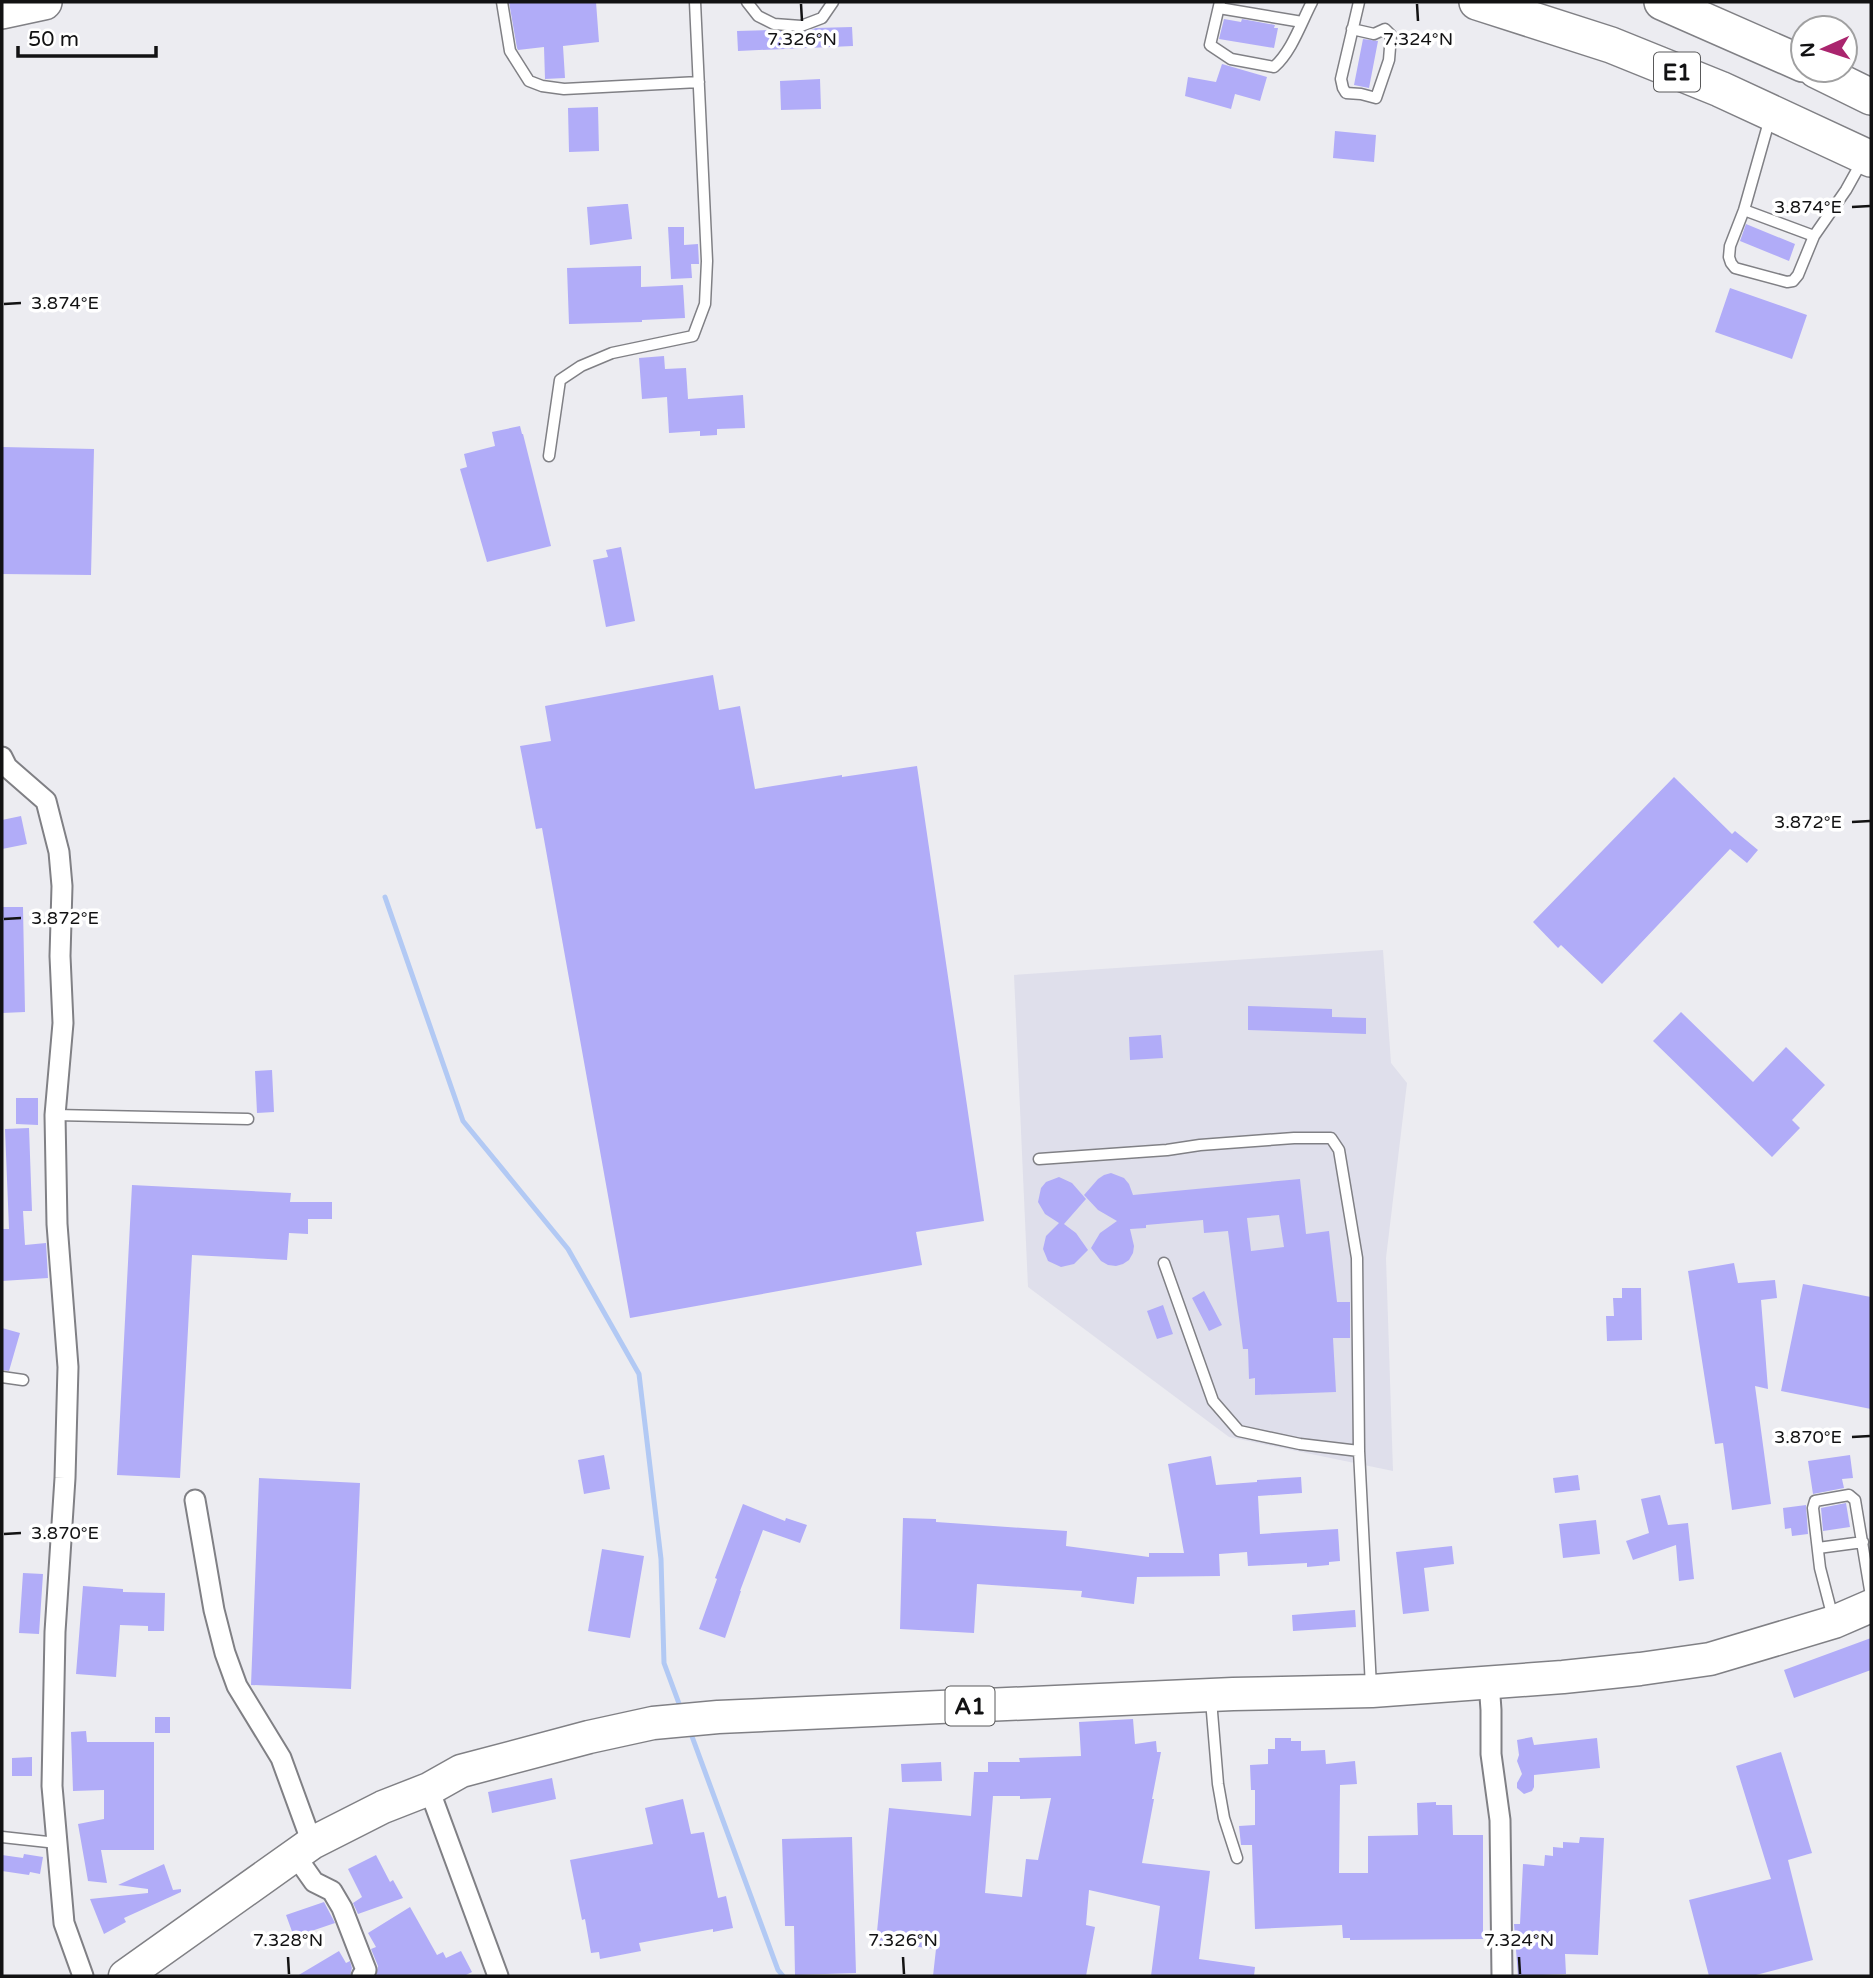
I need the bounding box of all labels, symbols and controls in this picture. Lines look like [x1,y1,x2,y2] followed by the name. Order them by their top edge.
[18,14,156,58] scale bar
[1789,14,1859,84] north arrow
[28,27,79,52] text: 50 m
[767,28,837,50] text: 7.326°N
[1383,28,1453,50] text: 7.324°N
[1797,42,1819,58] text: N
[1654,53,1700,92] road number: E1
[1774,196,1842,218] text: 3.874°E
[31,292,99,314] text: 3.874°E
[1774,811,1842,833] text: 3.872°E
[31,907,99,929] text: 3.872°E
[1774,1426,1842,1448] text: 3.870°E
[31,1522,99,1544] text: 3.870°E
[946,1686,995,1726] road number: A1
[253,1929,323,1951] text: 7.328°N
[868,1929,938,1951] text: 7.326°N
[1484,1929,1554,1951] text: 7.324°N

